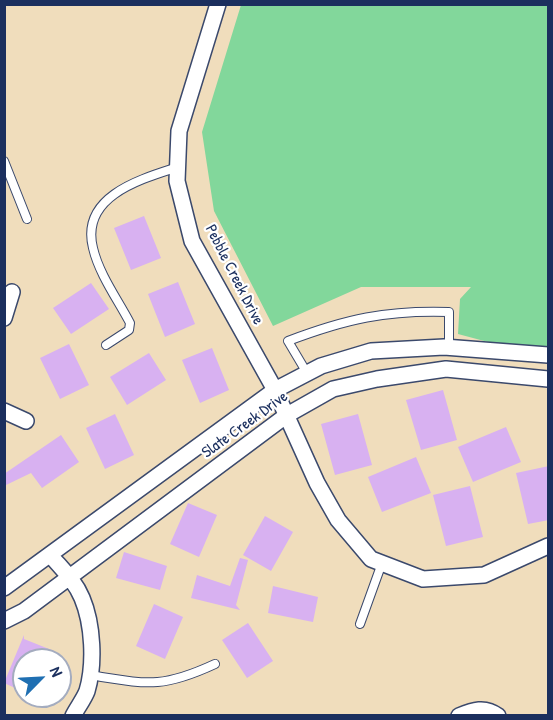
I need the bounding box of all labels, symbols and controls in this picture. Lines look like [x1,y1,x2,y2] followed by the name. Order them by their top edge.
[201,222,267,328] street label: Pebble Creek Drive
[198,387,292,463] street label: Slate Creek Drive
[12,648,72,708] north arrow
[45,663,68,680] text: N

